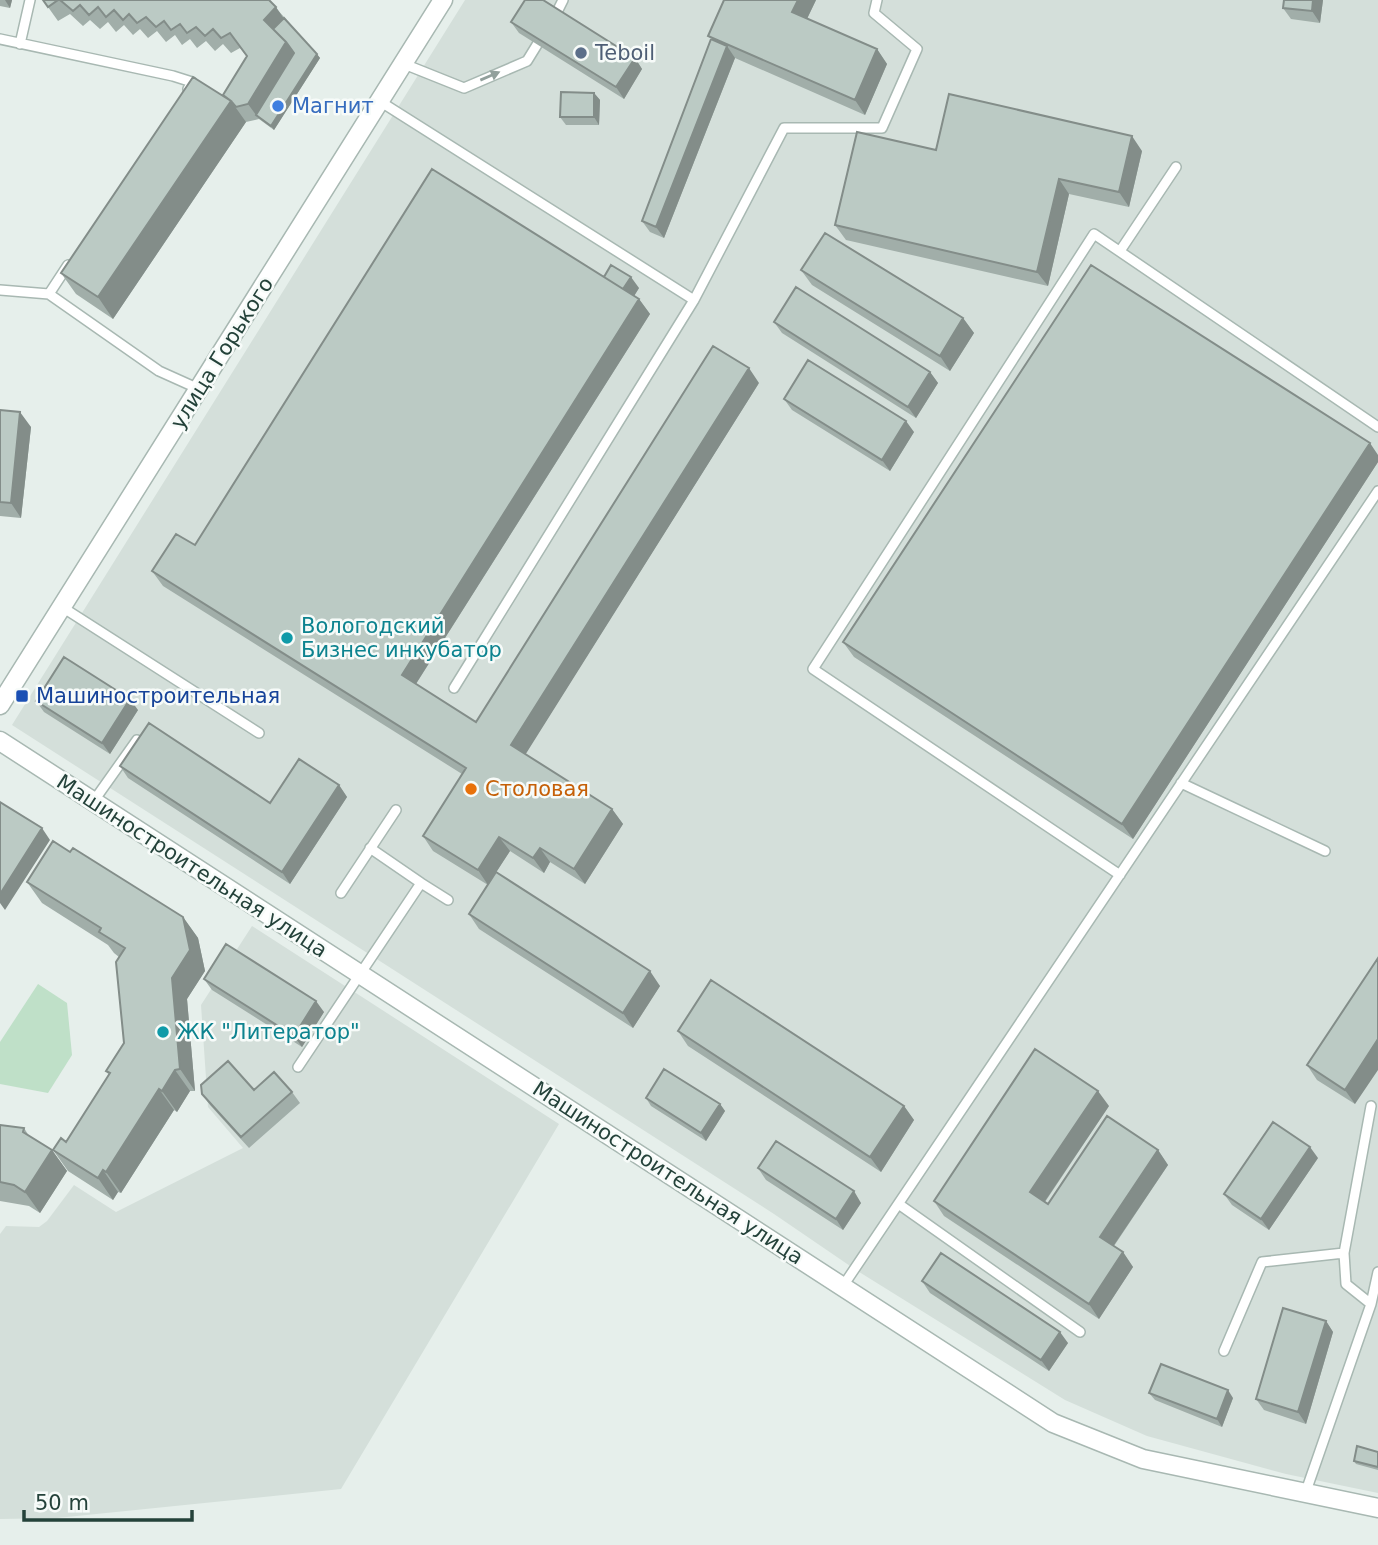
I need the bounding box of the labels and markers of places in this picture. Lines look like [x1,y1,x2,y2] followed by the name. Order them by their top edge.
[594,41,655,65] place label: Teboil
[573,45,589,61] marker: Teboil
[292,94,374,118] place label: Магнит
[270,98,286,114] marker: Магнит
[301,614,502,662] place label: Вологодский Бизнес инкубатор
[279,630,295,646] marker: Вологодский Бизнес инкубатор
[36,684,280,708] place label: Машиностроительная
[14,688,30,704] marker: Машиностроительная
[485,777,589,801] place label: Столовая
[463,781,479,797] marker: Столовая
[177,1020,360,1044] place label: ЖК "Литератор"
[155,1024,171,1040] marker: ЖК "Литератор"

